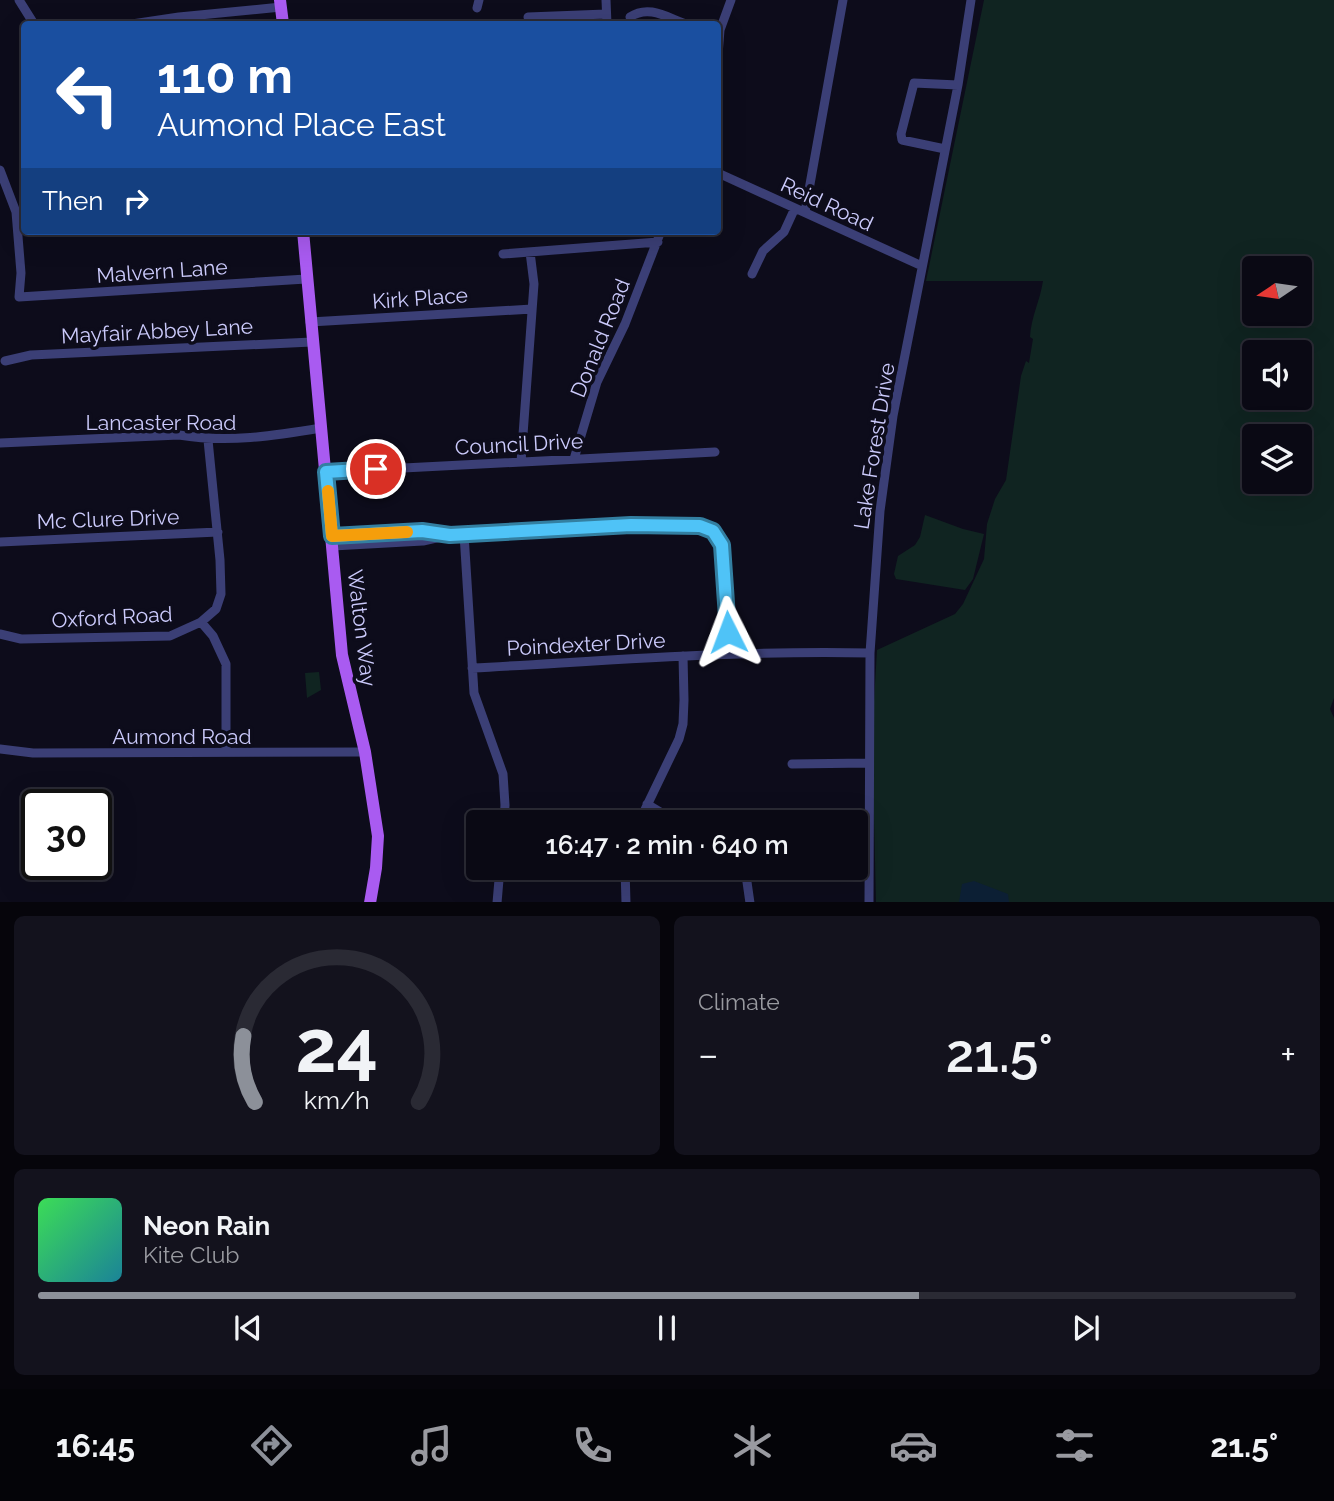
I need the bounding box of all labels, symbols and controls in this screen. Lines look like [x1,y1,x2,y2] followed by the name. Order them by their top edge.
[157,47,293,104] text: 110 m
[42,49,133,140] icon: left
[157,106,446,143] text: Aumond Place East
[777,172,877,236] street label: Reid Road
[117,182,155,220] icon: right
[42,186,103,216] text: Then
[96,254,228,288] street label: Malvern Lane
[1242,256,1312,326] north arrow
[1242,256,1312,494] map controls
[565,275,635,401] street label: Donald Road
[371,282,469,314] street label: Kirk Place
[61,313,253,349] street label: Mayfair Abbey Lane
[1242,340,1312,410] button: sound
[849,361,899,531] street label: Lake Forest Drive
[86,410,236,435] street label: Lancaster Road
[1242,424,1312,494] button: layers
[454,428,584,460] street label: Council Drive
[346,439,406,499] pin
[357,450,395,488] icon: arrive
[36,504,180,534] street label: Mc Clure Drive
[342,568,382,688] street label: Walton Way
[691,595,765,669] position arrow
[51,601,173,633] street label: Oxford Road
[506,627,666,661] street label: Poindexter Drive
[112,724,252,749] street label: Aumond Road
[21,789,112,880] speed limit sign: 30
[545,830,789,860] text: 16:47 · 2 min · 640 m
[698,988,780,1015] text: Climate
[296,1004,378,1089] text: 24
[946,1023,1053,1084] text: 21.5°
[698,1032,718,1077] text: −
[1280,1032,1296,1077] text: +
[304,1084,370,1114] text: km/h
[143,1211,270,1241] text: Neon Rain
[143,1241,240,1268] text: Kite Club
[229,1309,267,1347] icon: previous
[648,1309,686,1347] icon: pause
[1067,1309,1105,1347] icon: next
[247,1421,296,1470] icon: directions
[407,1421,456,1470] icon: music
[568,1421,617,1470] icon: phone
[728,1421,777,1470] icon: climate
[889,1421,938,1470] icon: car
[1050,1421,1099,1470] icon: filters
[56,1427,135,1464] text: 16:45
[1210,1427,1278,1464] text: 21.5°

